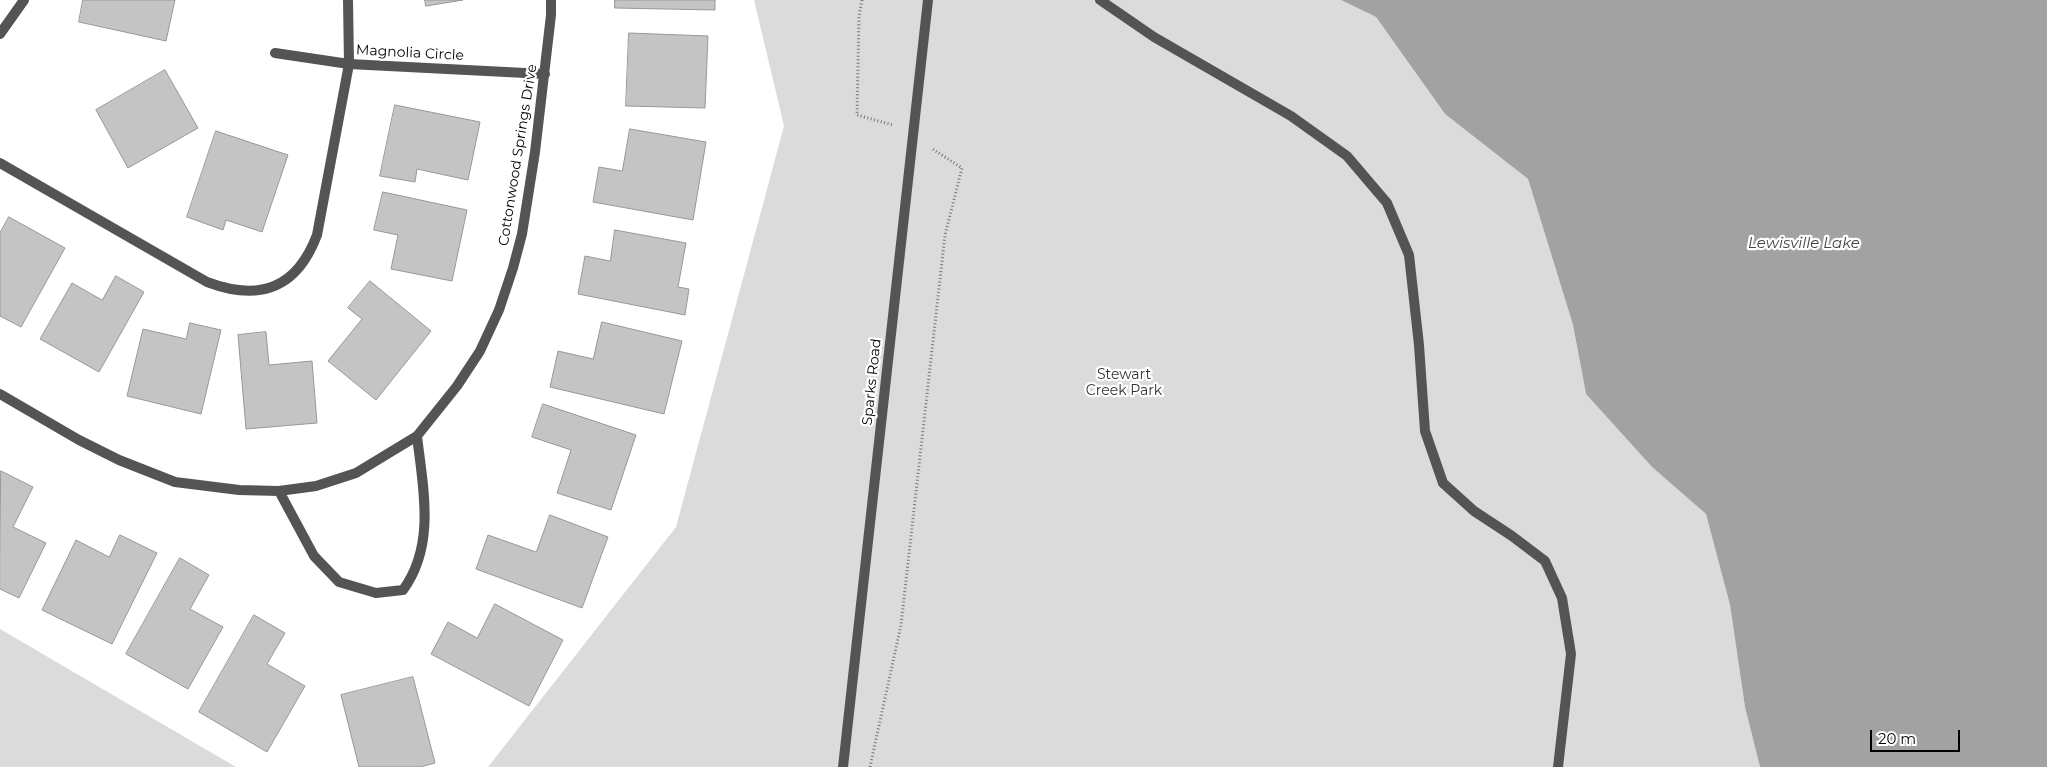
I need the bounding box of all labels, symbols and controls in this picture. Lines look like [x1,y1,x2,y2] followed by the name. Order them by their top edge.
[356,42,464,64] street label: Magnolia Circle
[495,63,541,247] street label: Cottonwood Springs Drive
[1748,235,1860,253] water label: Lewisville Lake
[859,338,885,426] street label: Sparks Road
[1086,367,1162,400] park label: Stewart Creek Park
[1872,720,1962,752] scale bar
[1878,729,1916,748] text: 20 m

